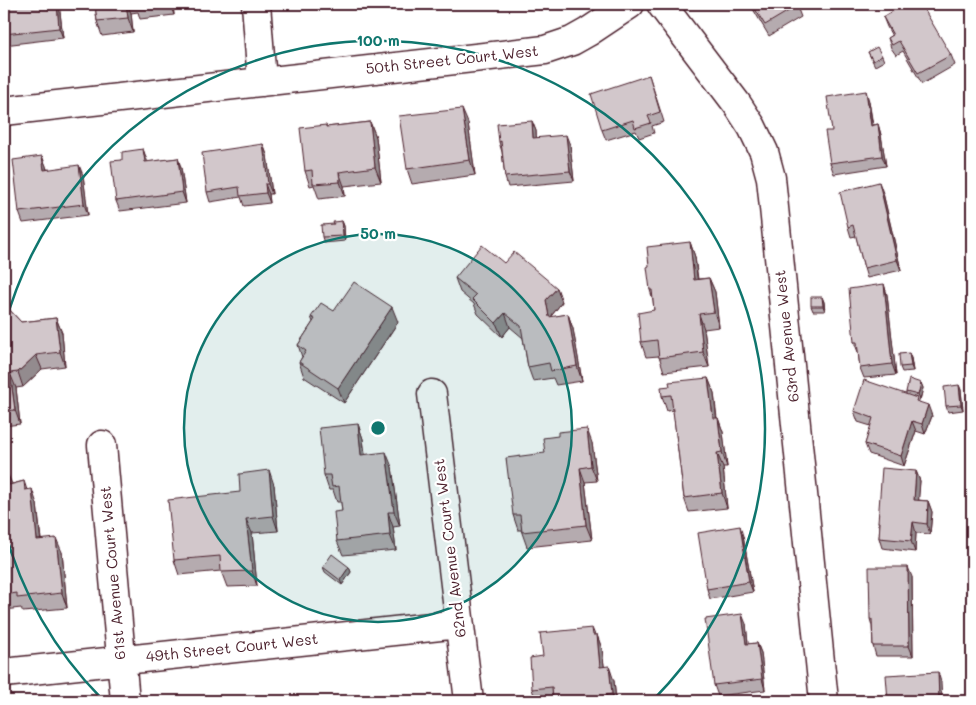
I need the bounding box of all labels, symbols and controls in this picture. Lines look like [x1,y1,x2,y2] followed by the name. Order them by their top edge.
[356,30,400,50] text: 100 m
[365,40,539,78] street label: 50th Street Court West
[360,223,396,243] text: 50 m
[769,269,803,403] street label: 63rd Avenue West
[369,419,387,437] centre of rings
[428,458,470,639] street label: 62nd Avenue Court West
[94,485,130,661] street label: 61st Avenue Court West
[145,628,319,666] street label: 49th Street Court West

